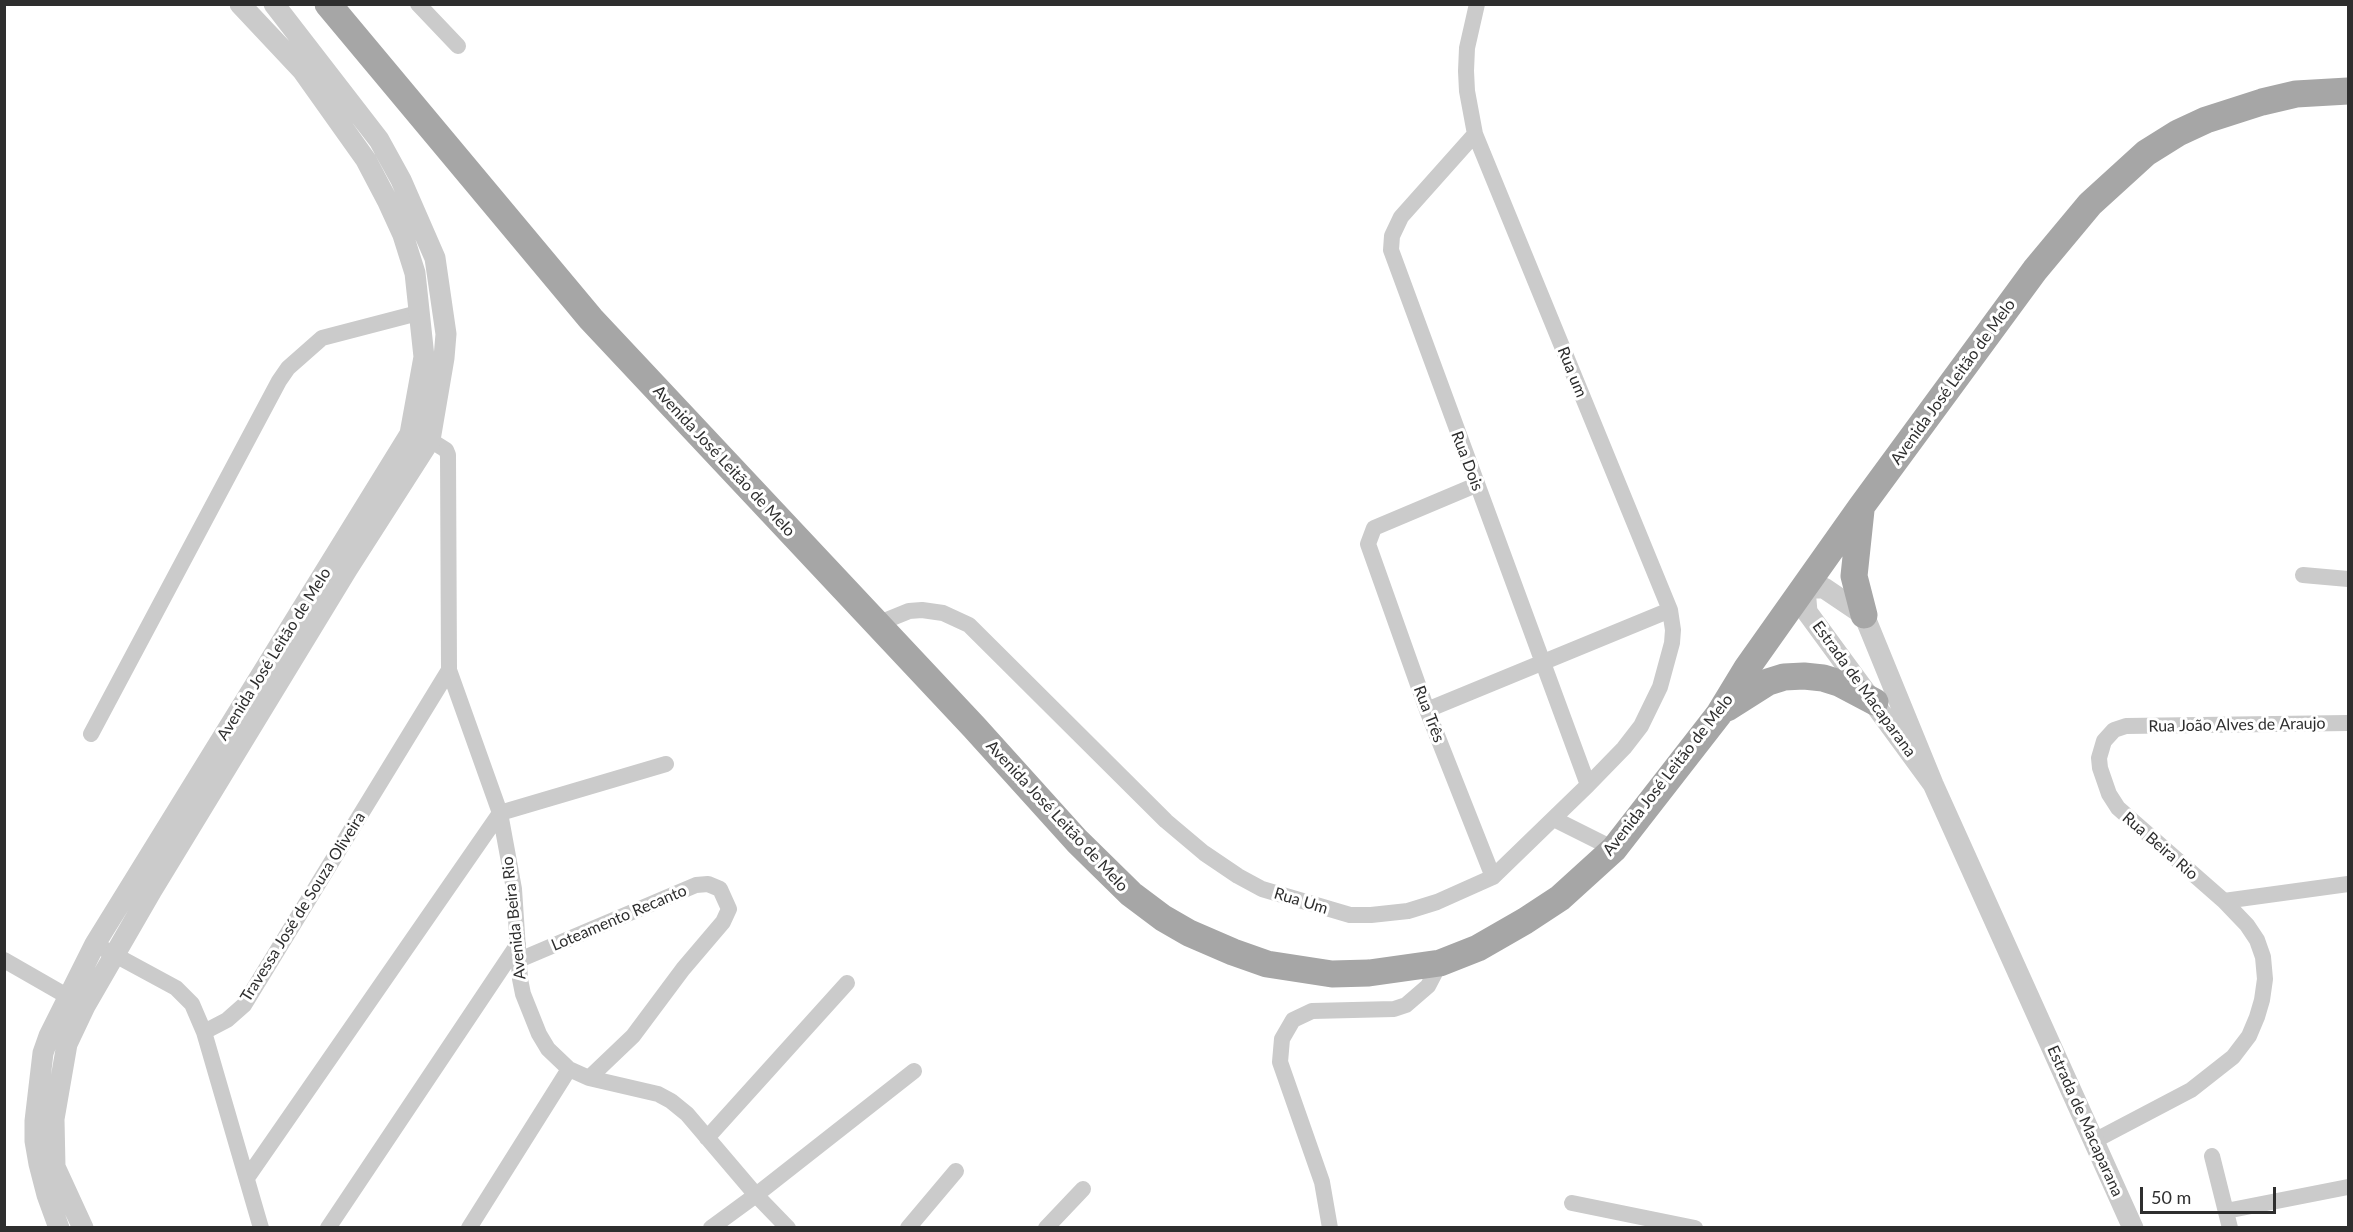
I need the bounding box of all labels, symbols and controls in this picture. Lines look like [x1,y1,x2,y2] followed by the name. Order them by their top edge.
[1887,296,2019,468] street label: Avenida José Leitão de Melo
[1553,344,1591,400] street label: Rua um
[649,381,799,541] street label: Avenida José Leitão de Melo
[1447,428,1487,494] street label: Rua Dois
[213,564,335,744] street label: Avenida José Leitão de Melo
[1808,617,1920,761] street label: Estrada de Macaparana
[1409,683,1449,745] street label: Rua Três
[1599,690,1737,860] street label: Avenida José Leitão de Melo
[2148,714,2326,736] street label: Rua João Alves de Araujo
[982,736,1132,896] street label: Avenida José Leitão de Melo
[2118,808,2202,884] street label: Rua Beira Rio
[237,809,369,1005] street label: Travessa José de Souza Oliveira
[498,856,530,980] street label: Avenida Beira Rio
[548,881,690,955] street label: Loteamento Recanto
[1272,884,1330,918] street label: Rua Um
[2043,1042,2127,1200] street label: Estrada de Macaparana
[2143,1175,2280,1213] scale bar
[2151,1186,2191,1208] text: 50 m

